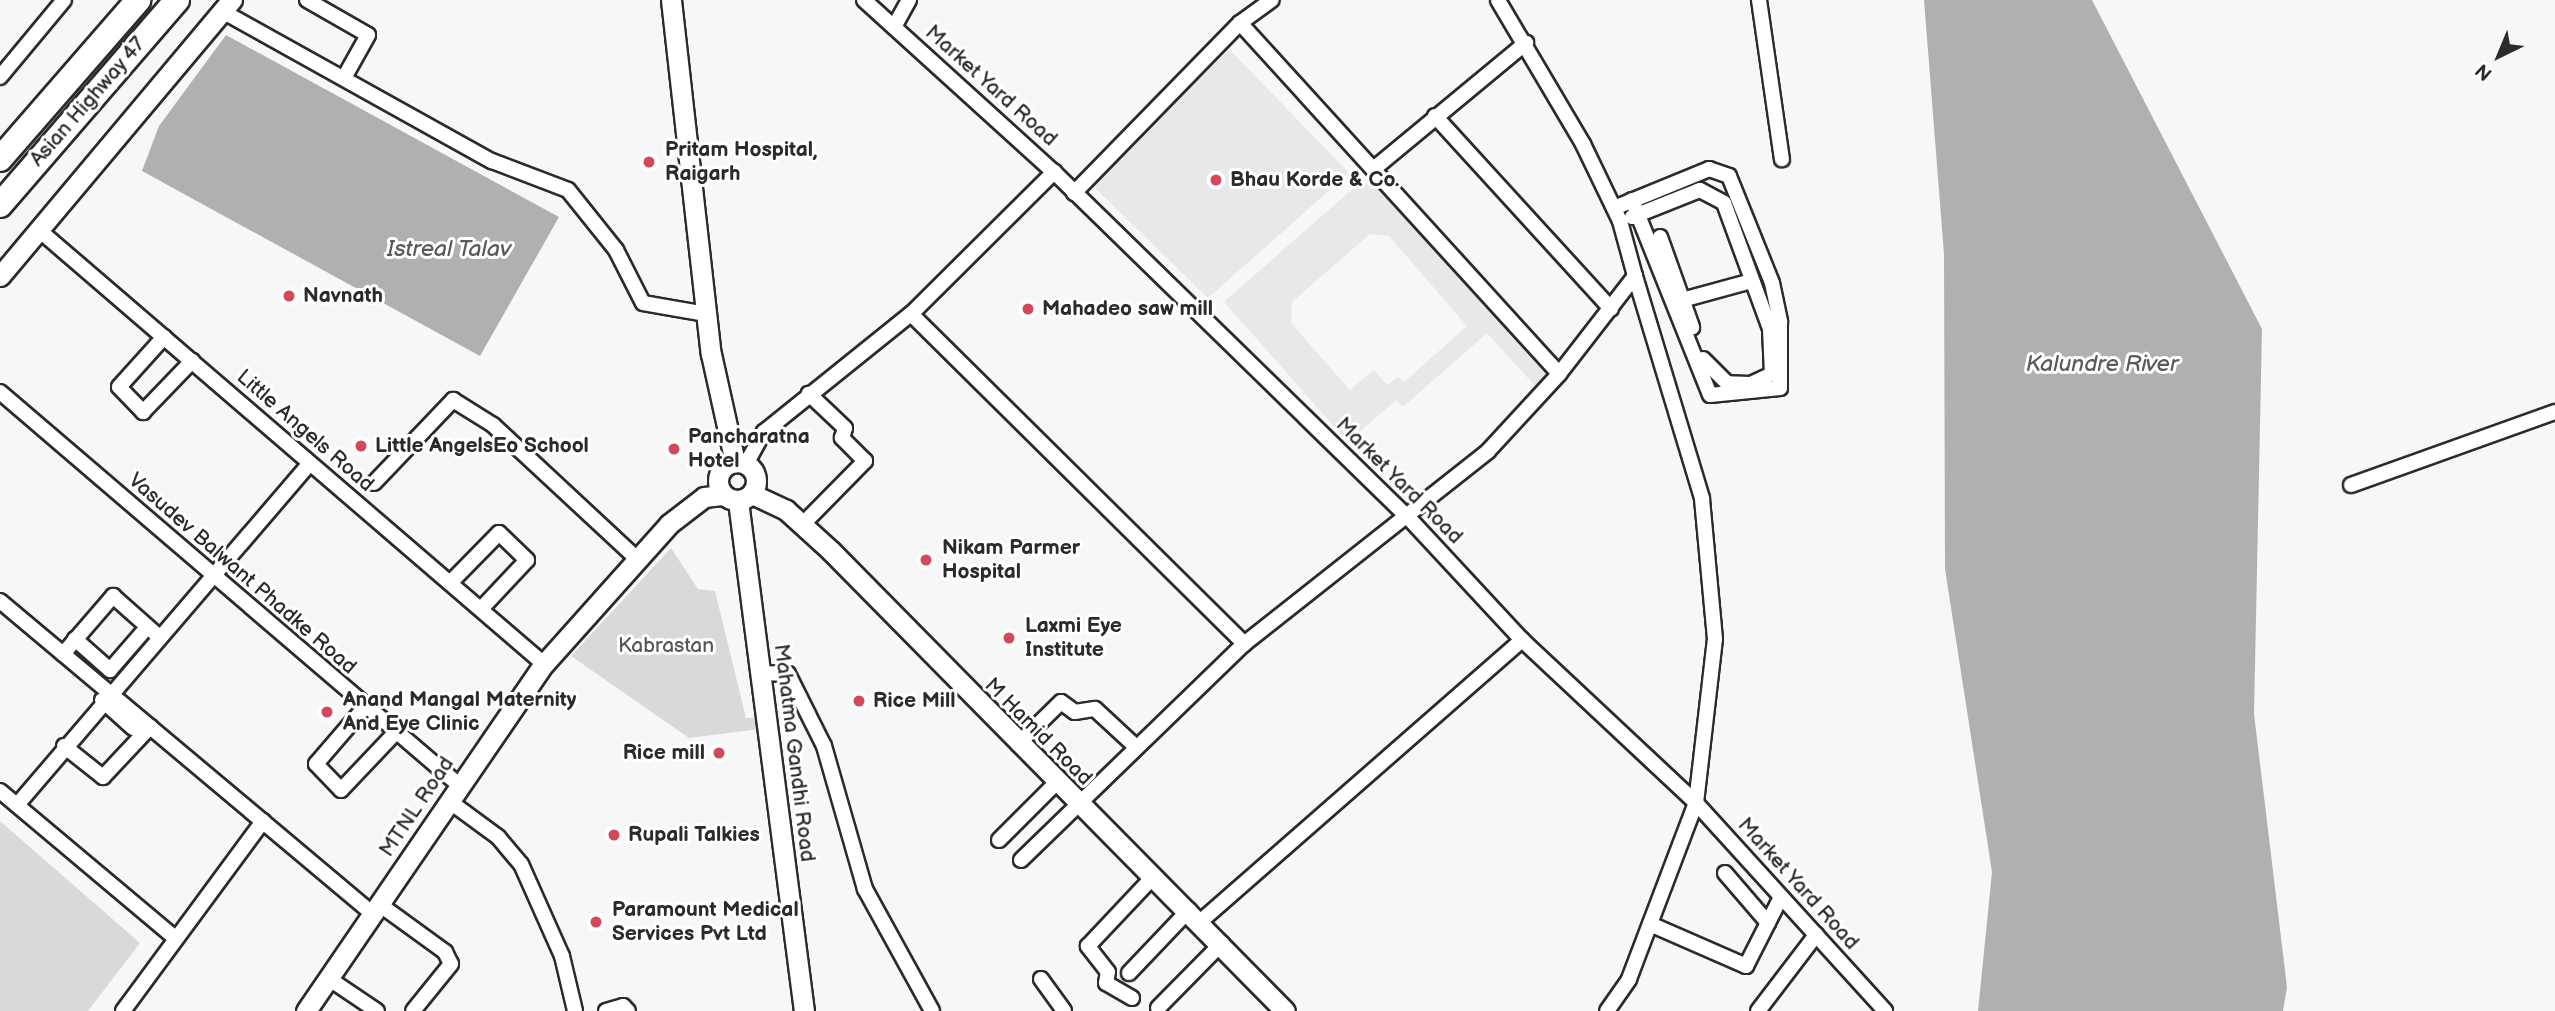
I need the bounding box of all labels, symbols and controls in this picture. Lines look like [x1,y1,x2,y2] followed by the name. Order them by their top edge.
[919,20,1063,152] street label: Market Yard Road
[2464,21,2534,91] north arrow
[24,32,152,172] street label: Asian Highway 47
[2471,58,2497,85] text: N
[665,137,818,187] place label: Pritam Hospital, Raigarh
[639,152,659,172] marker: Pritam Hospital, Raigarh
[1230,167,1399,193] place label: Bhau Korde & Co.
[1208,172,1224,188] marker: Bhau Korde & Co.
[387,235,511,263] water label: Istreal Talav
[303,283,383,309] place label: Navnath
[281,288,297,304] marker: Navnath
[1042,296,1213,322] place label: Mahadeo saw mill
[1020,301,1036,317] marker: Mahadeo saw mill
[2026,350,2178,378] water label: Kalundre River
[231,365,379,497] street label: Little Angels Road
[1330,412,1468,550] street label: Market Yard Road
[688,424,810,474] place label: Pancharatna Hotel
[375,433,589,459] place label: Little AngelsEo School
[353,438,369,454] marker: Little AngelsEo School
[666,441,682,457] marker: Pancharatna Hotel
[123,468,361,680] street label: Vasudev Balwant Phadke Road
[942,535,1080,585] place label: Nikam Parmer Hospital
[916,550,936,570] marker: Nikam Parmer Hospital
[1025,613,1122,663] place label: Laxmi Eye Institute
[999,628,1019,648] marker: Laxmi Eye Institute
[618,633,714,659] park label: Kabrastan
[768,643,820,863] street label: Mahatma Gandhi Road
[979,673,1097,791] street label: M Hamid Road
[343,687,576,737] place label: Anand Mangal Maternity And Eye Clinic
[873,688,956,714] place label: Rice Mill
[851,693,867,709] marker: Rice Mill
[317,702,337,722] marker: Anand Mangal Maternity And Eye Clinic
[623,740,705,766] place label: Rice mill
[711,745,727,761] marker: Rice mill
[374,752,460,862] street label: MTNL Road
[1732,812,1864,956] street label: Market Yard Road
[628,822,760,848] place label: Rupali Talkies
[606,827,622,843] marker: Rupali Talkies
[612,897,799,947] place label: Paramount Medical Services Pvt Ltd
[586,912,606,932] marker: Paramount Medical Services Pvt Ltd

